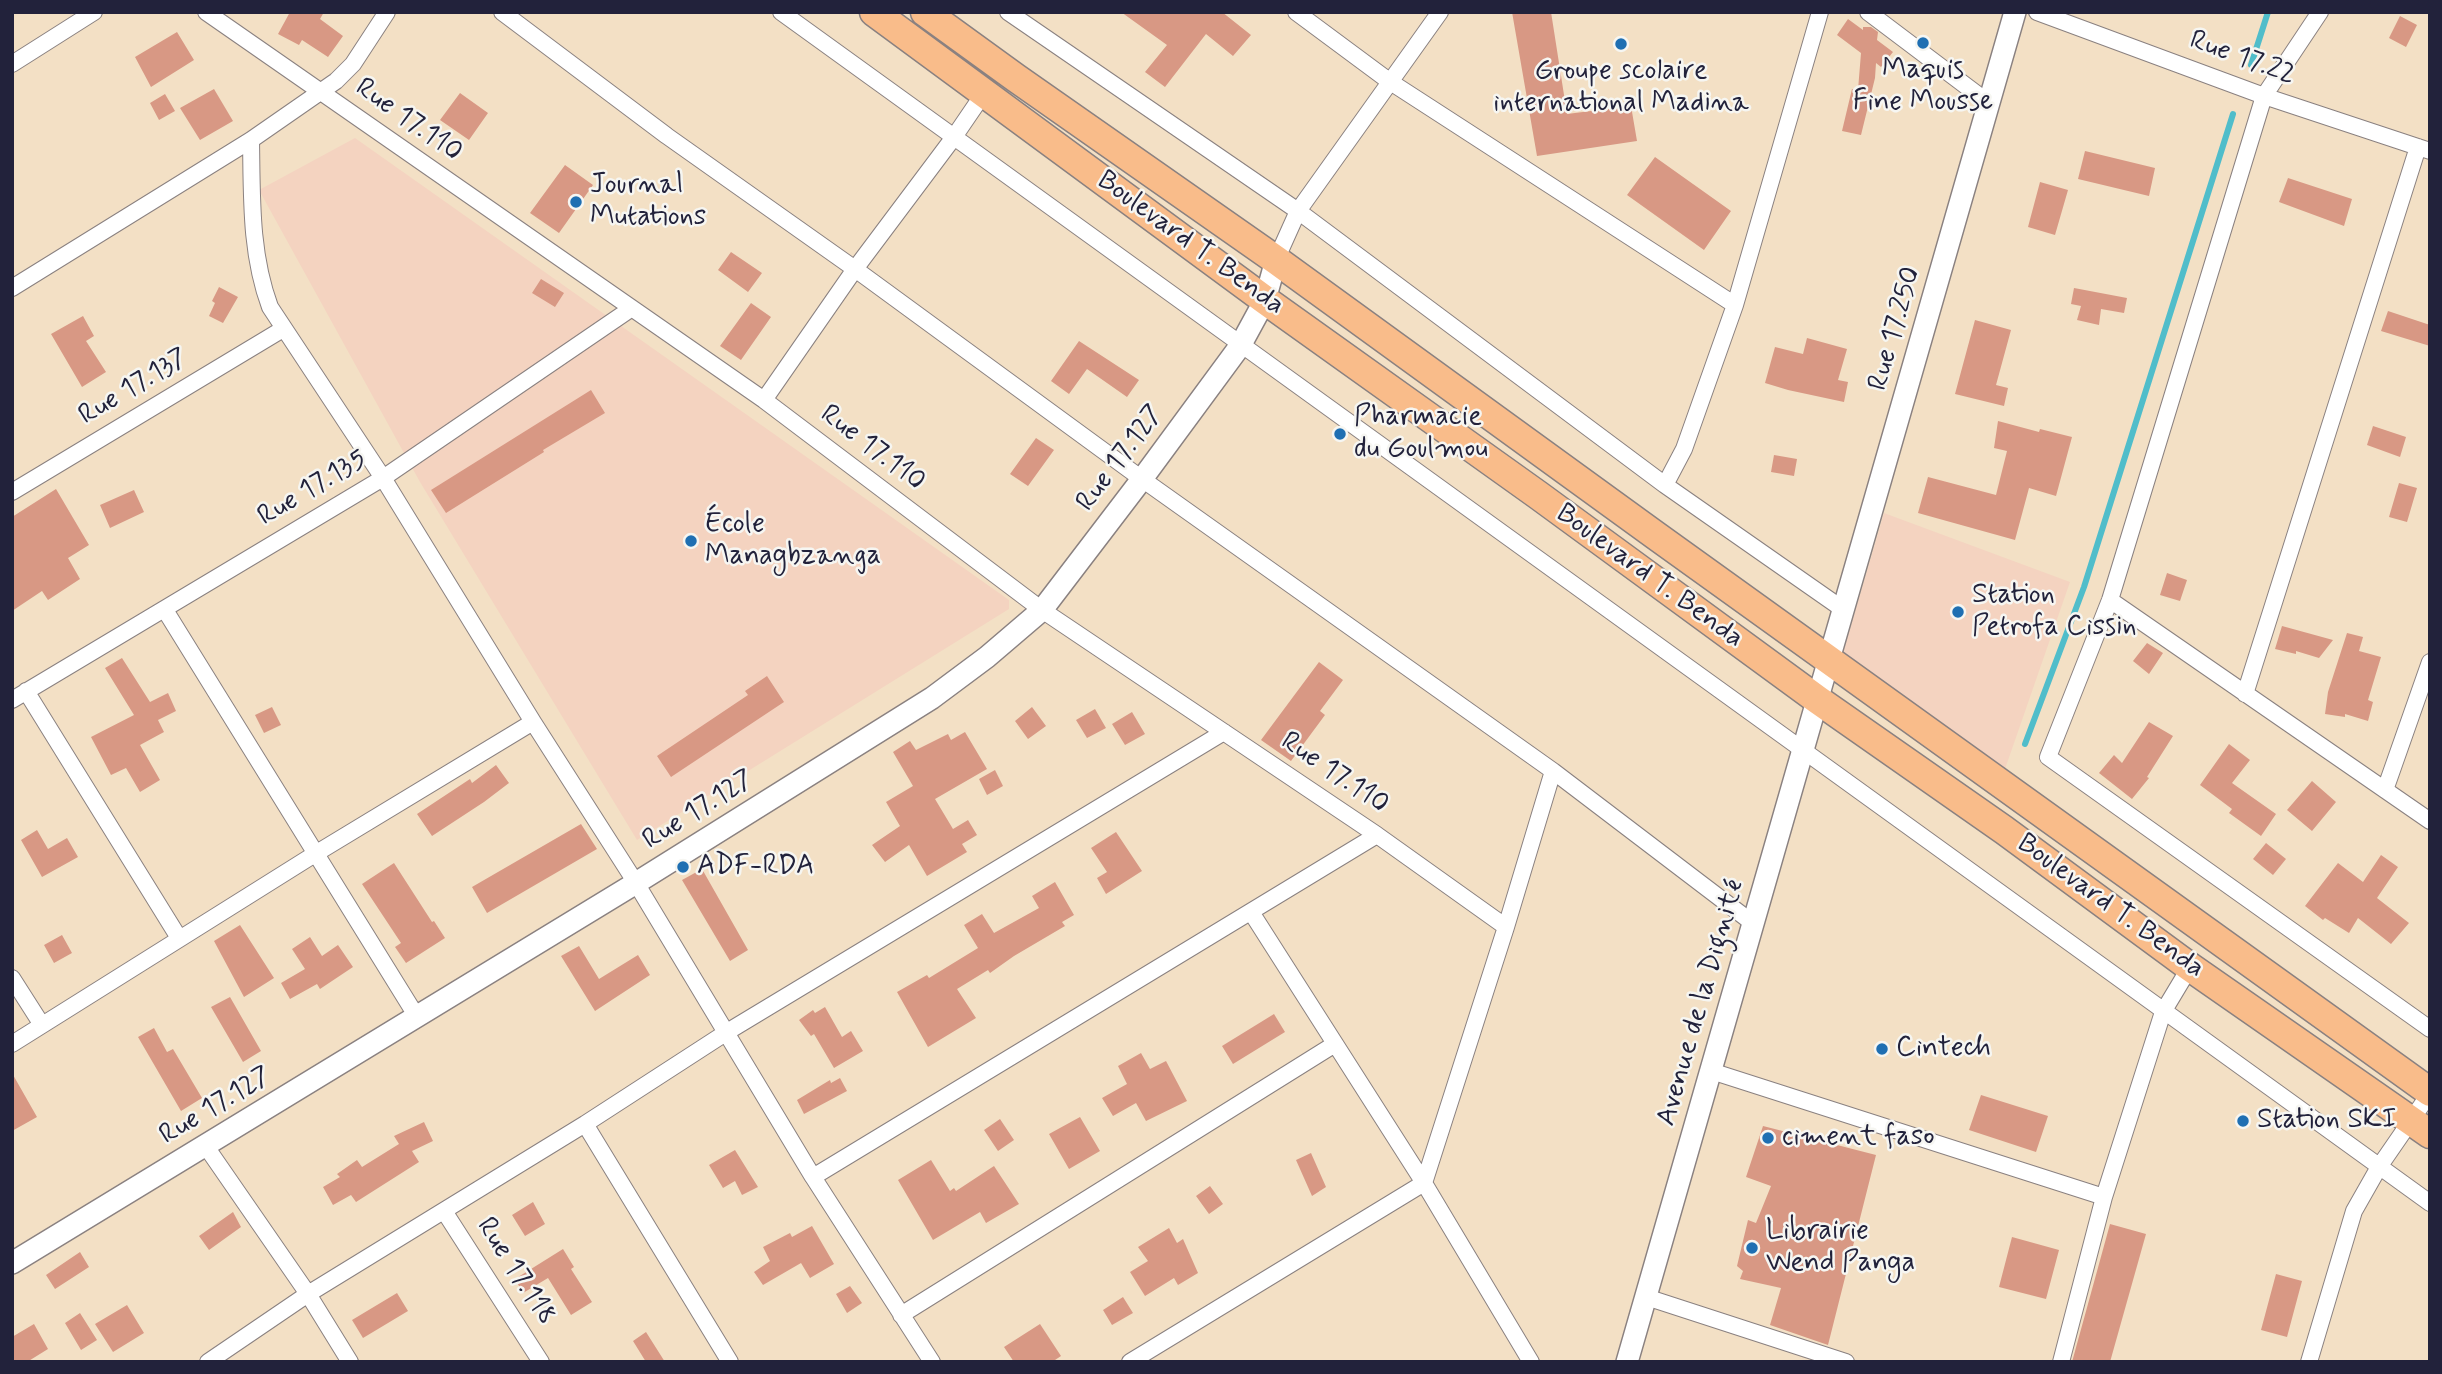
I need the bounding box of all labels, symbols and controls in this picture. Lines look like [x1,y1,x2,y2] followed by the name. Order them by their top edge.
[2185,24,2299,94] street label: Rue 17.22
[1915,35,1931,51] marker: Maquis Fine Mousse
[1613,36,1629,52] marker: Groupe scolaire international Madina
[1853,54,1993,120] place label: Maquis Fine Mousse
[1493,55,1749,121] place label: Groupe scolaire international Madina
[348,72,468,170] street label: Rue 17.110
[1090,165,1290,323] street label: Boulevard T. Benda
[590,169,706,235] place label: Journal Mutations
[568,194,584,210] marker: Journal Mutations
[1862,263,1930,395] street label: Rue 17.250
[73,342,195,434] street label: Rue 17.137
[813,399,931,499] street label: Rue 17.110
[1070,399,1172,519] street label: Rue 17.127
[1354,401,1488,467] place label: Pharmacie du Goulmou
[1332,426,1348,442] marker: Pharmacie du Goulmou
[252,443,374,535] street label: Rue 17.135
[1549,498,1749,656] street label: Boulevard T. Benda
[705,508,881,574] place label: École Managbzanga
[683,533,699,549] marker: École Managbzanga
[1972,579,2137,645] place label: Station Petrofa Cissin
[1950,604,1966,620] marker: Station Petrofa Cissin
[1274,726,1394,822] street label: Rue 17.110
[637,764,761,858] street label: Rue 17.127
[2010,828,2210,986] street label: Boulevard T. Benda
[697,850,814,884] place label: ADF-RDA
[675,859,691,875] marker: ADF-RDA
[1651,876,1753,1130] street label: Avenue de la Dignité
[1896,1032,1991,1066] place label: Cintech
[1874,1041,1890,1057] marker: Cintech
[154,1061,278,1153] street label: Rue 17.127
[2257,1104,2397,1138] place label: Station SKI
[2235,1113,2251,1129] marker: Station SKI
[1782,1121,1935,1155] place label: ciment faso
[1760,1130,1776,1146] marker: ciment faso
[468,1212,562,1332] street label: Rue 17.118
[1766,1215,1915,1281] place label: Librairie Wend Panga
[1744,1240,1760,1256] marker: Librairie Wend Panga

